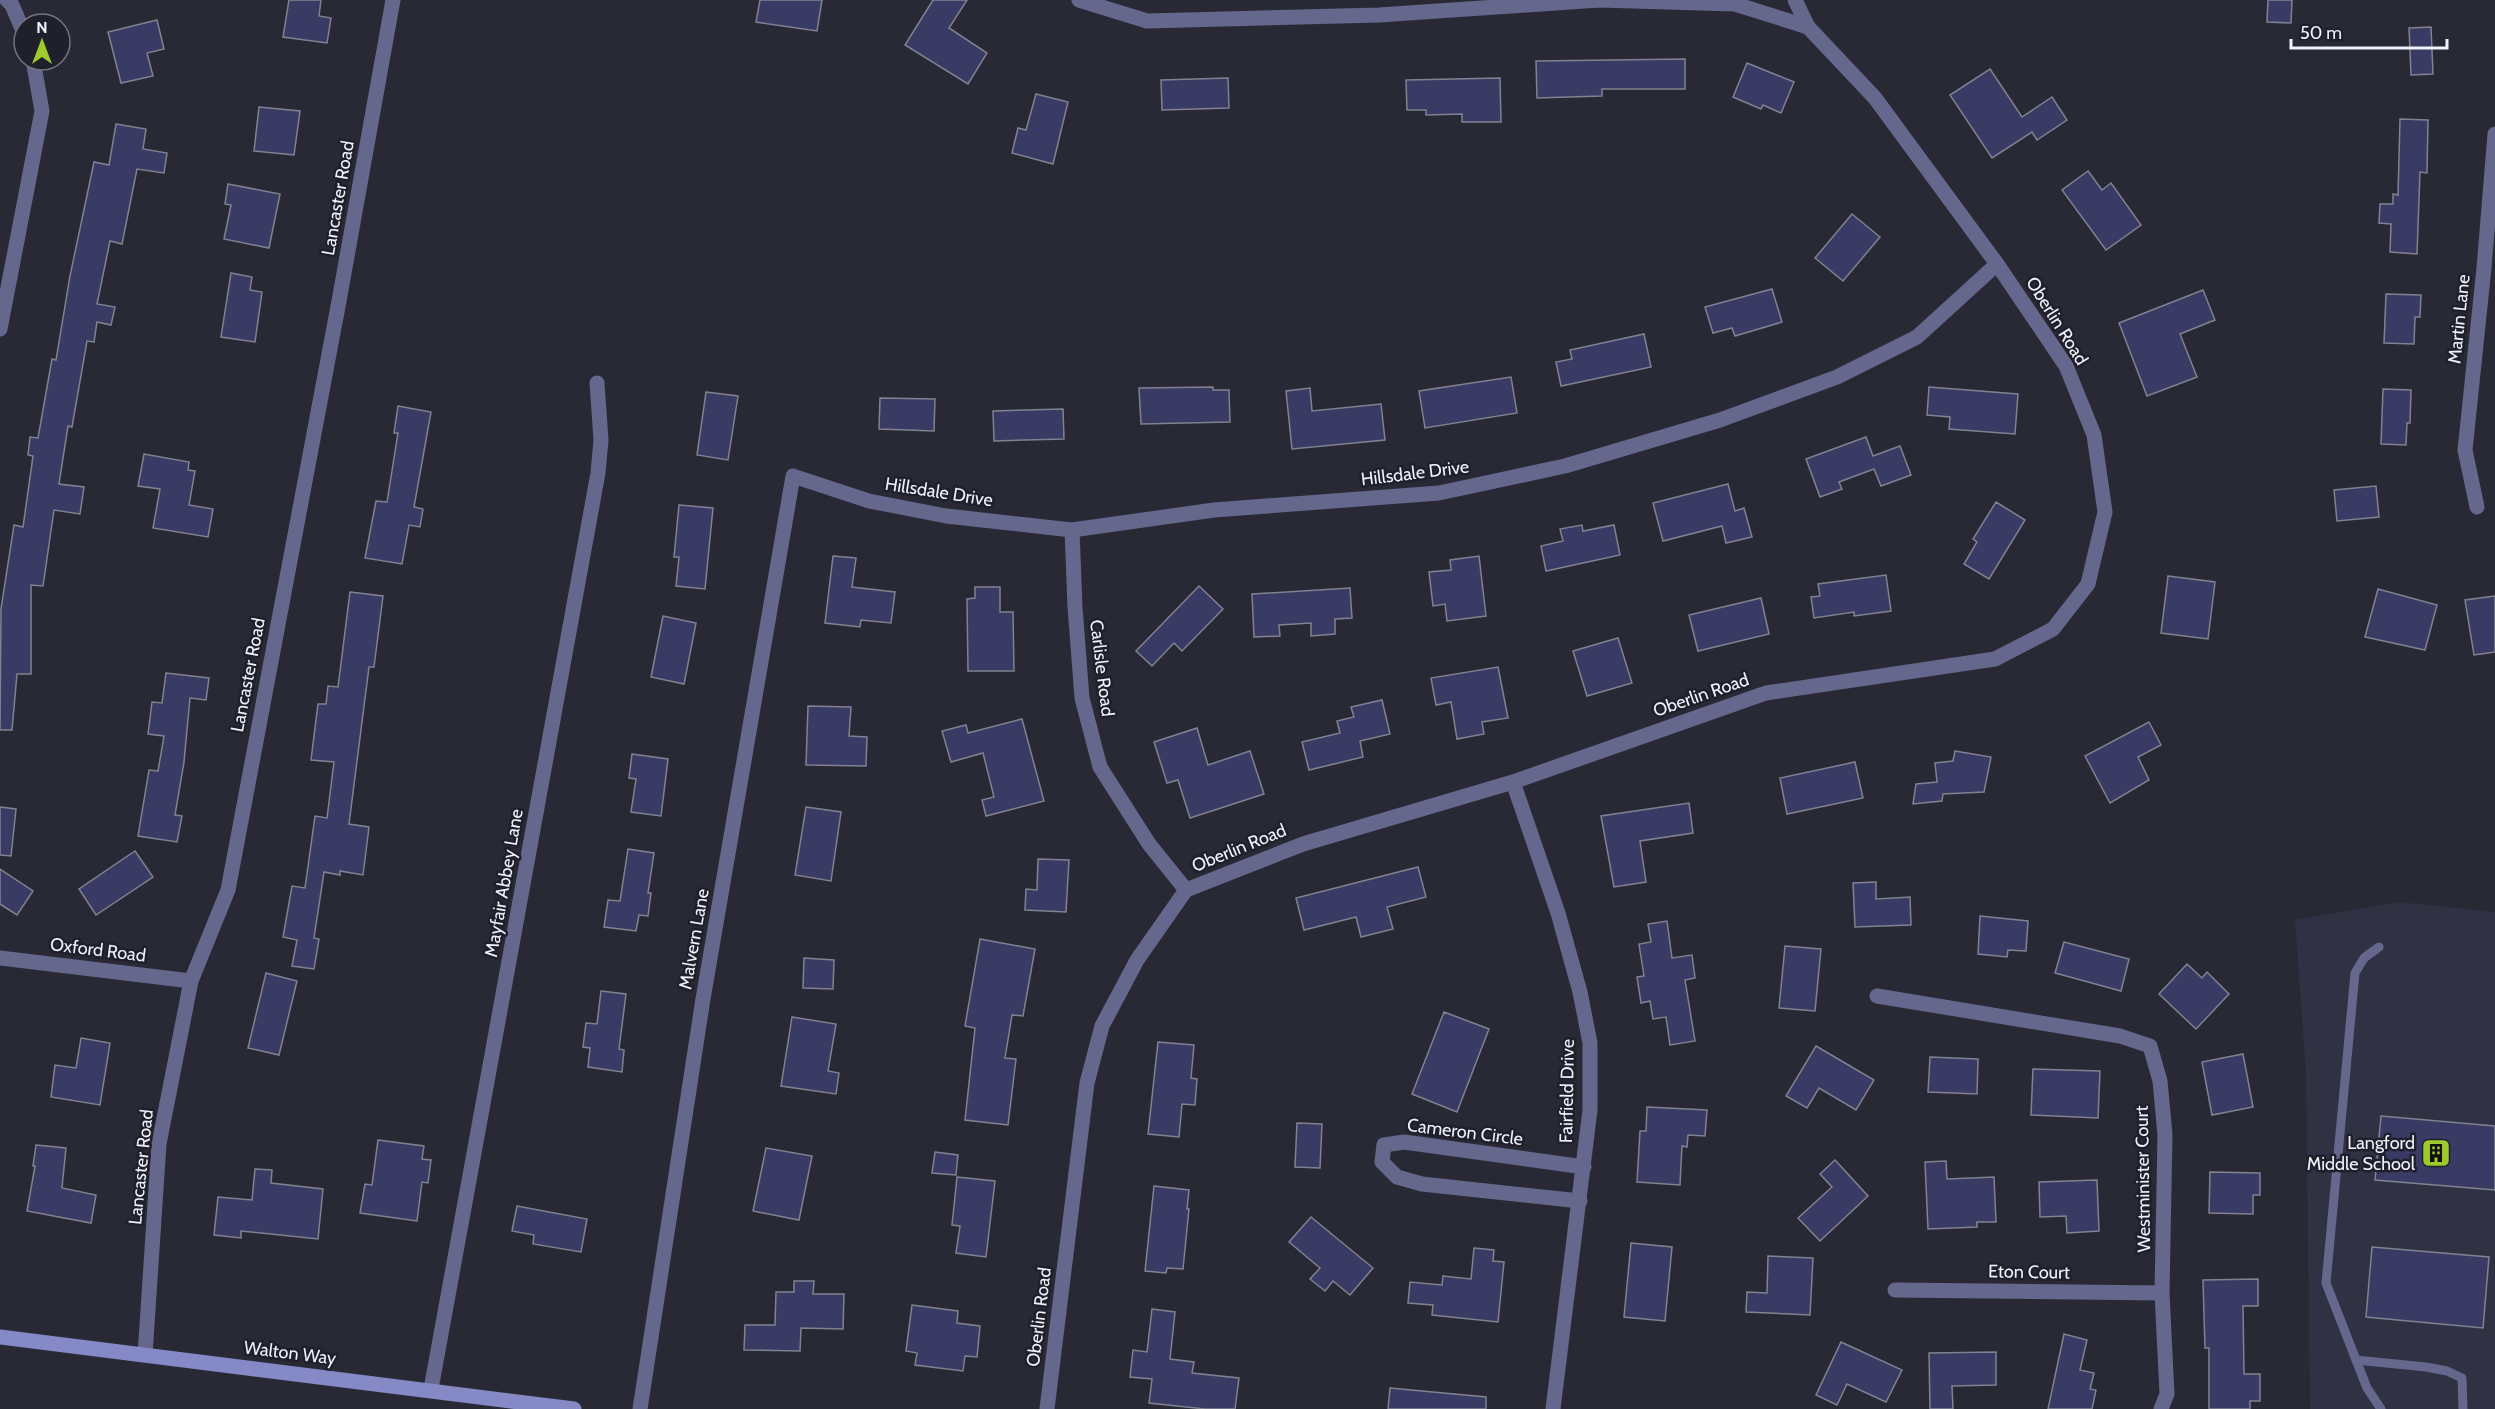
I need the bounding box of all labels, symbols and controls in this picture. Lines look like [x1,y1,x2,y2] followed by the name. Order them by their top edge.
[12,12,72,72] north arrow
[2291,12,2447,50] scale bar
[36,18,48,37] text: N
[2300,22,2342,44] text: 50 m
[317,139,359,257] street label: Lancaster Road
[2021,273,2093,369] street label: Oberlin Road
[2443,273,2475,365] street label: Martin Lane
[1360,455,1470,491] street label: Hillsdale Drive
[884,473,994,511] street label: Hillsdale Drive
[226,616,270,734] street label: Lancaster Road
[1085,618,1119,718] street label: Carlisle Road
[1650,668,1752,722] street label: Oberlin Road
[480,807,528,959] street label: Mayfair Abbey Lane
[1189,819,1289,877] street label: Oberlin Road
[674,887,714,991] street label: Malvern Lane
[49,933,147,967] street label: Oxford Road
[1555,1039,1579,1143] street label: Fairfield Drive
[2131,1105,2155,1253] street label: Westminister Court
[124,1108,158,1226] street label: Lancaster Road
[1406,1114,1524,1150] street label: Cameron Circle
[2307,1132,2416,1175] place label: Langford Middle School
[2420,1137,2452,1169] building icon: Langford Middle School
[1988,1260,2070,1284] street label: Eton Court
[1022,1266,1056,1368] street label: Oberlin Road
[243,1336,337,1370] street label: Walton Way

